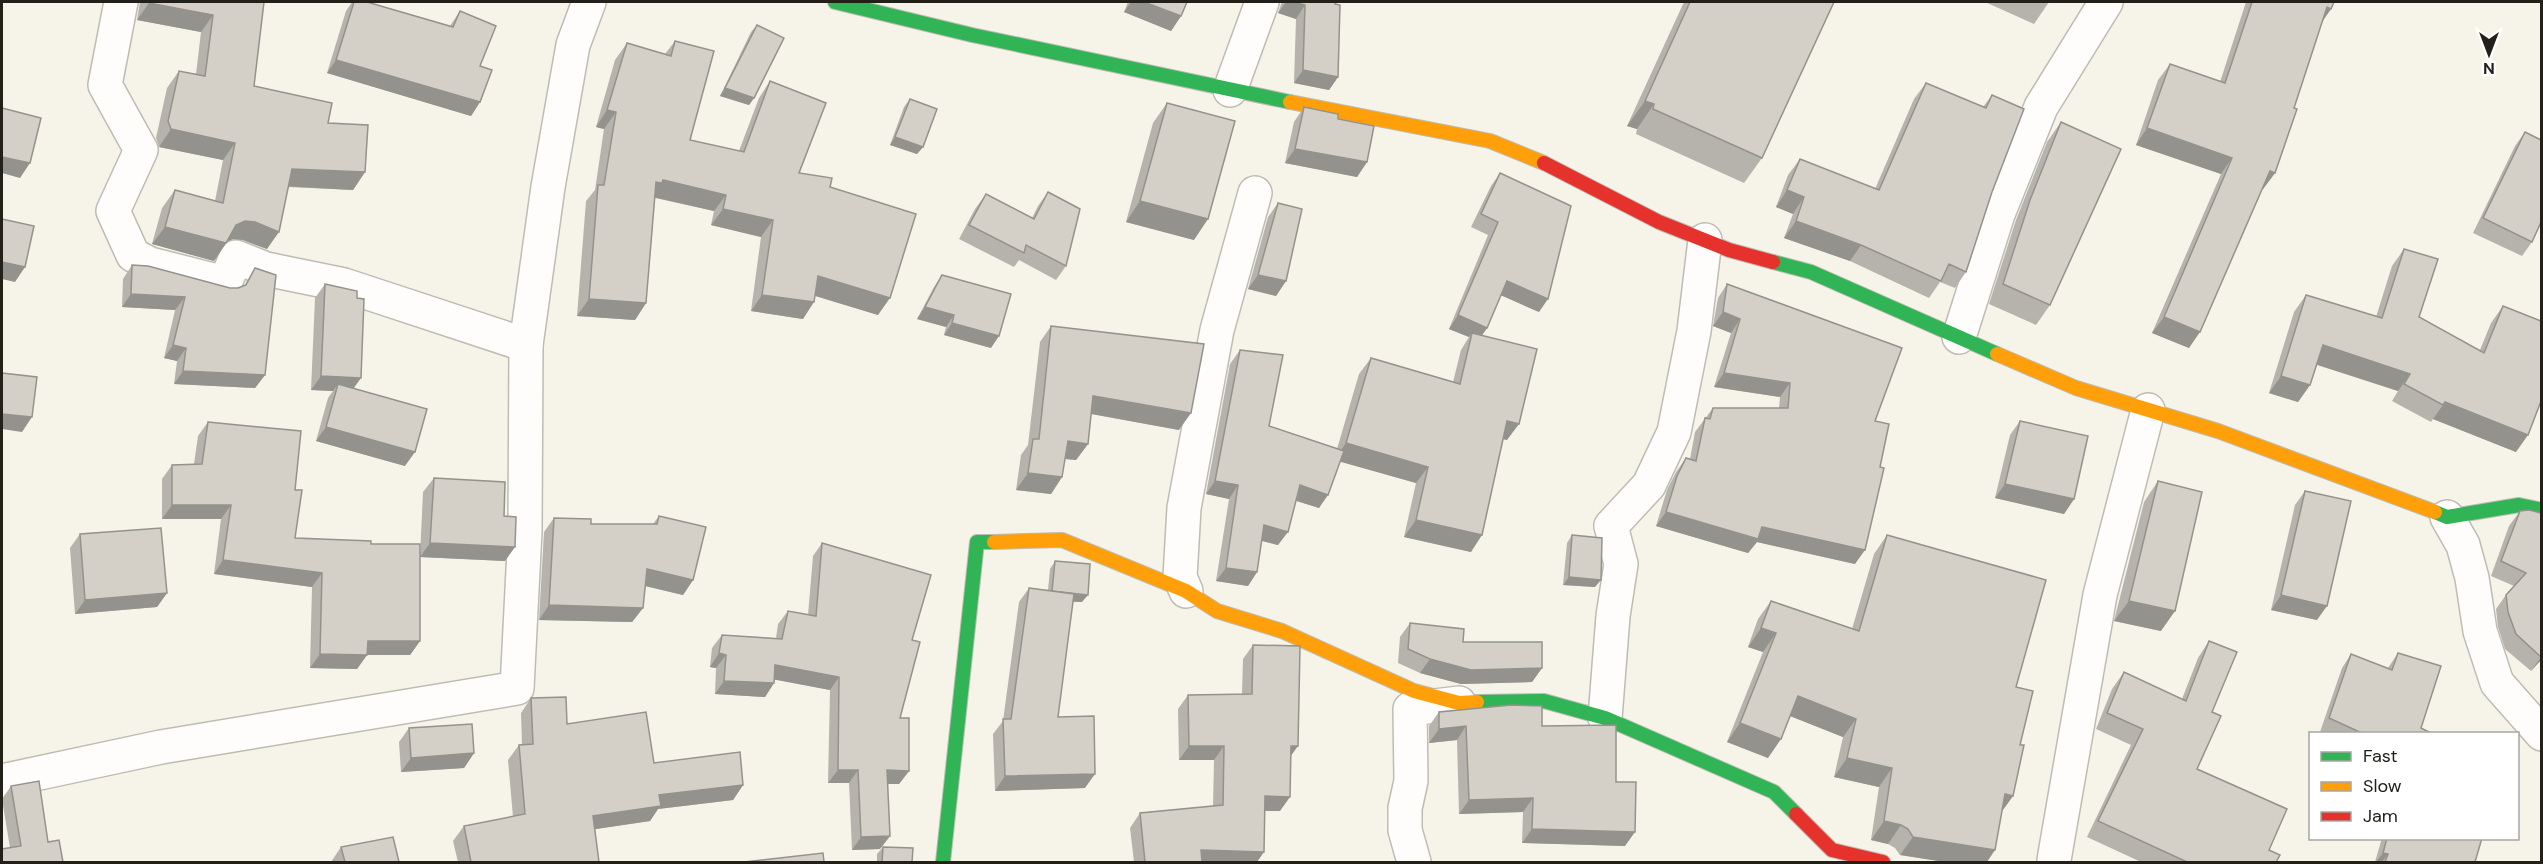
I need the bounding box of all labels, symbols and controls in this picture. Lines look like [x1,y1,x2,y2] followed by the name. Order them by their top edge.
[2459,24,2519,84] north arrow
[2483,58,2495,79] text: N
[2309,732,2519,840] legend
[2363,744,2398,768] text: Fast
[2363,774,2402,798] text: Slow
[2363,804,2398,828] text: Jam

